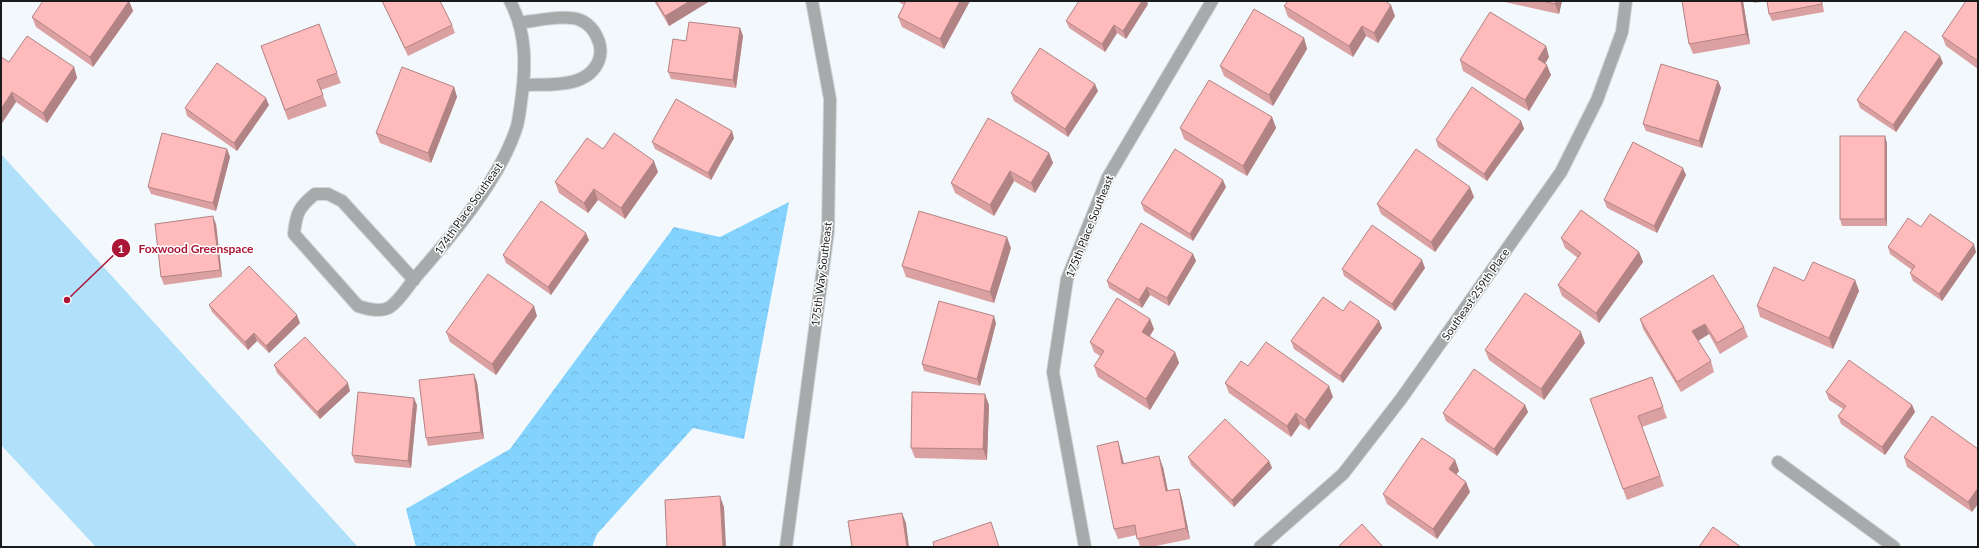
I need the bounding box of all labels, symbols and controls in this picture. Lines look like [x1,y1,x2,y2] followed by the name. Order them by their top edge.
[431,160,505,256] street label: 174th Place Southeast
[1063,173,1115,279] street label: 175th Place Southeast
[808,221,834,327] street label: 175th Way Southeast
[111,236,261,260] callout: Foxwood Greenspace
[118,241,125,256] text: 1
[139,241,254,256] text: Foxwood Greenspace
[1438,246,1512,342] street label: Southeast 259th Place

